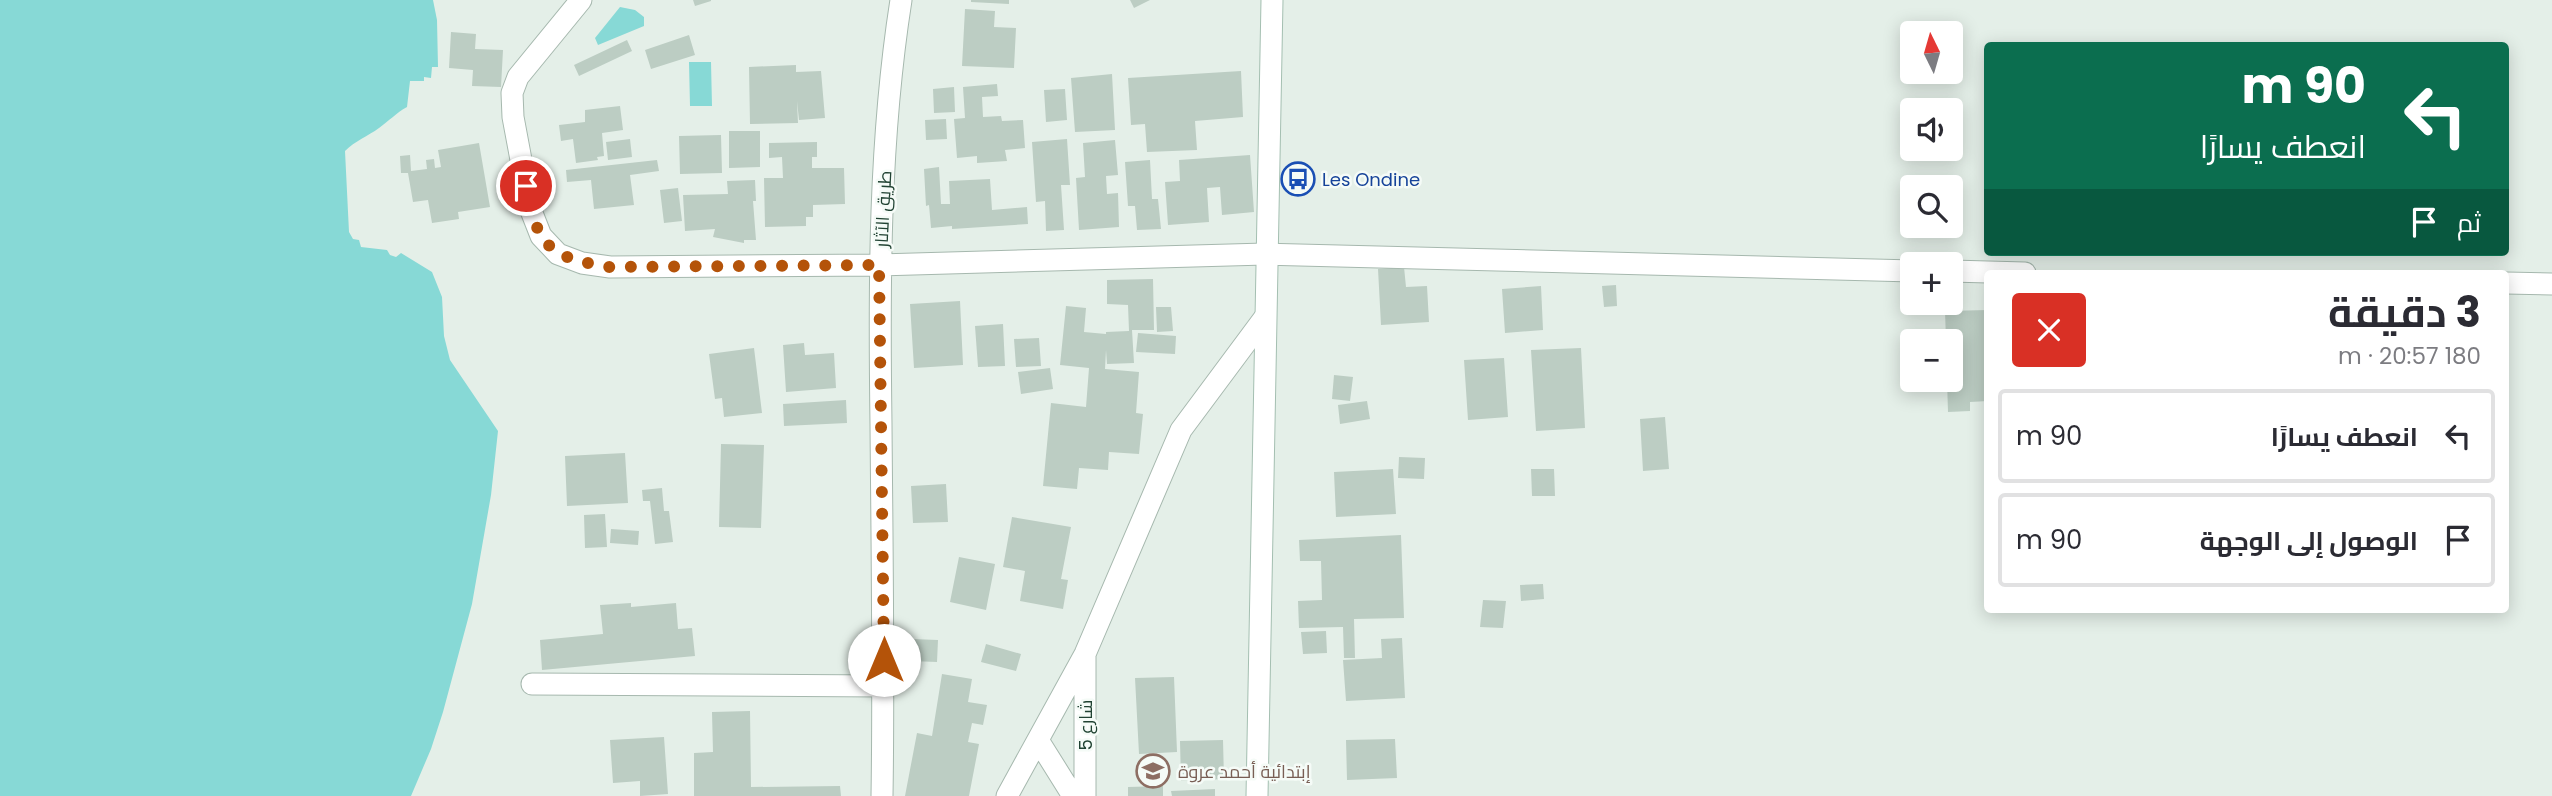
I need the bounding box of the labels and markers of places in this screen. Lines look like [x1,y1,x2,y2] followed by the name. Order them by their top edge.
[496,156,556,216] pin
[1279,160,1317,198] bus stop icon: Les Ondine
[1322,167,1420,192] place label: Les Ondine
[1134,752,1172,790] school or university icon: إبتدائية أحمد عروة
[1178,759,1311,784] place label: إبتدائية أحمد عروة

